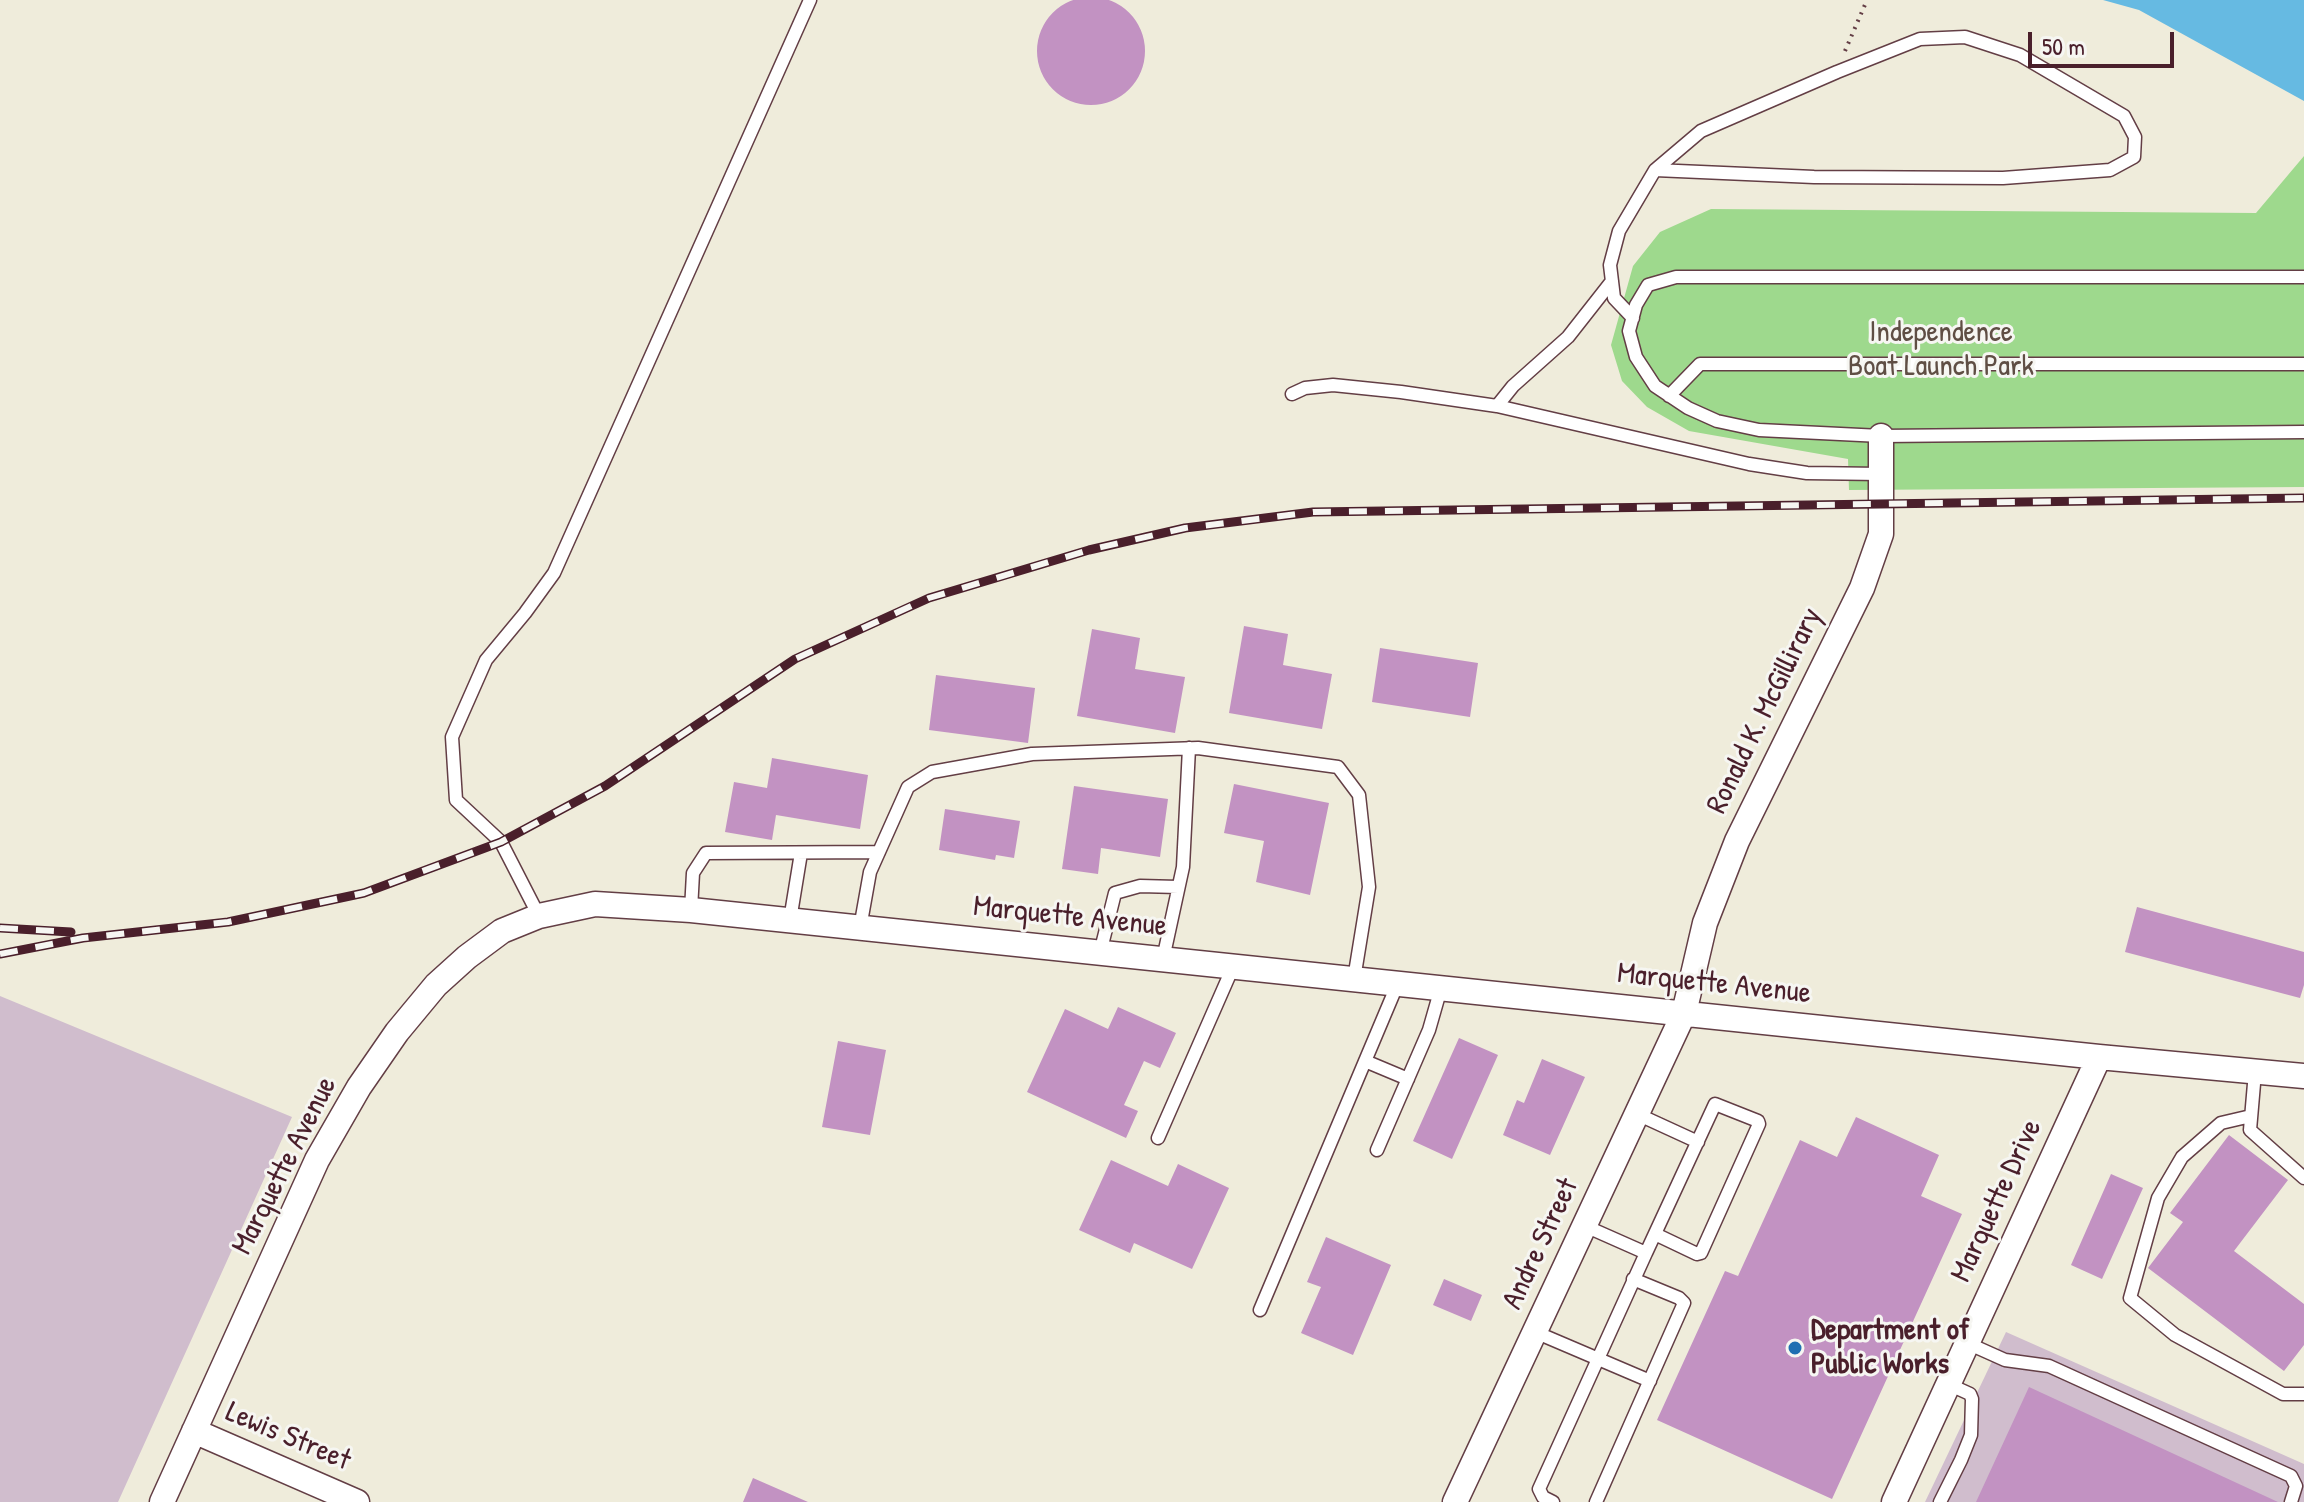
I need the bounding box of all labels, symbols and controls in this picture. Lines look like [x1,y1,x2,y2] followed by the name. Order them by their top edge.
[2032,16,2178,66] scale bar
[2042,30,2085,62] text: 50 m
[1848,315,2034,386] park label: Independence Boat Launch Park
[1700,602,1830,820] street label: Ronald K. McGillirary
[971,889,1169,945] street label: Marquette Avenue
[1615,956,1813,1012] street label: Marquette Avenue
[225,1071,345,1261] street label: Marquette Avenue
[1944,1114,2050,1288] street label: Marquette Drive
[1495,1173,1587,1315] street label: Andre Street
[1811,1313,1970,1384] place label: Department of Public Works
[1786,1339,1804,1357] marker: Department of Public Works
[220,1395,356,1479] street label: Lewis Street

